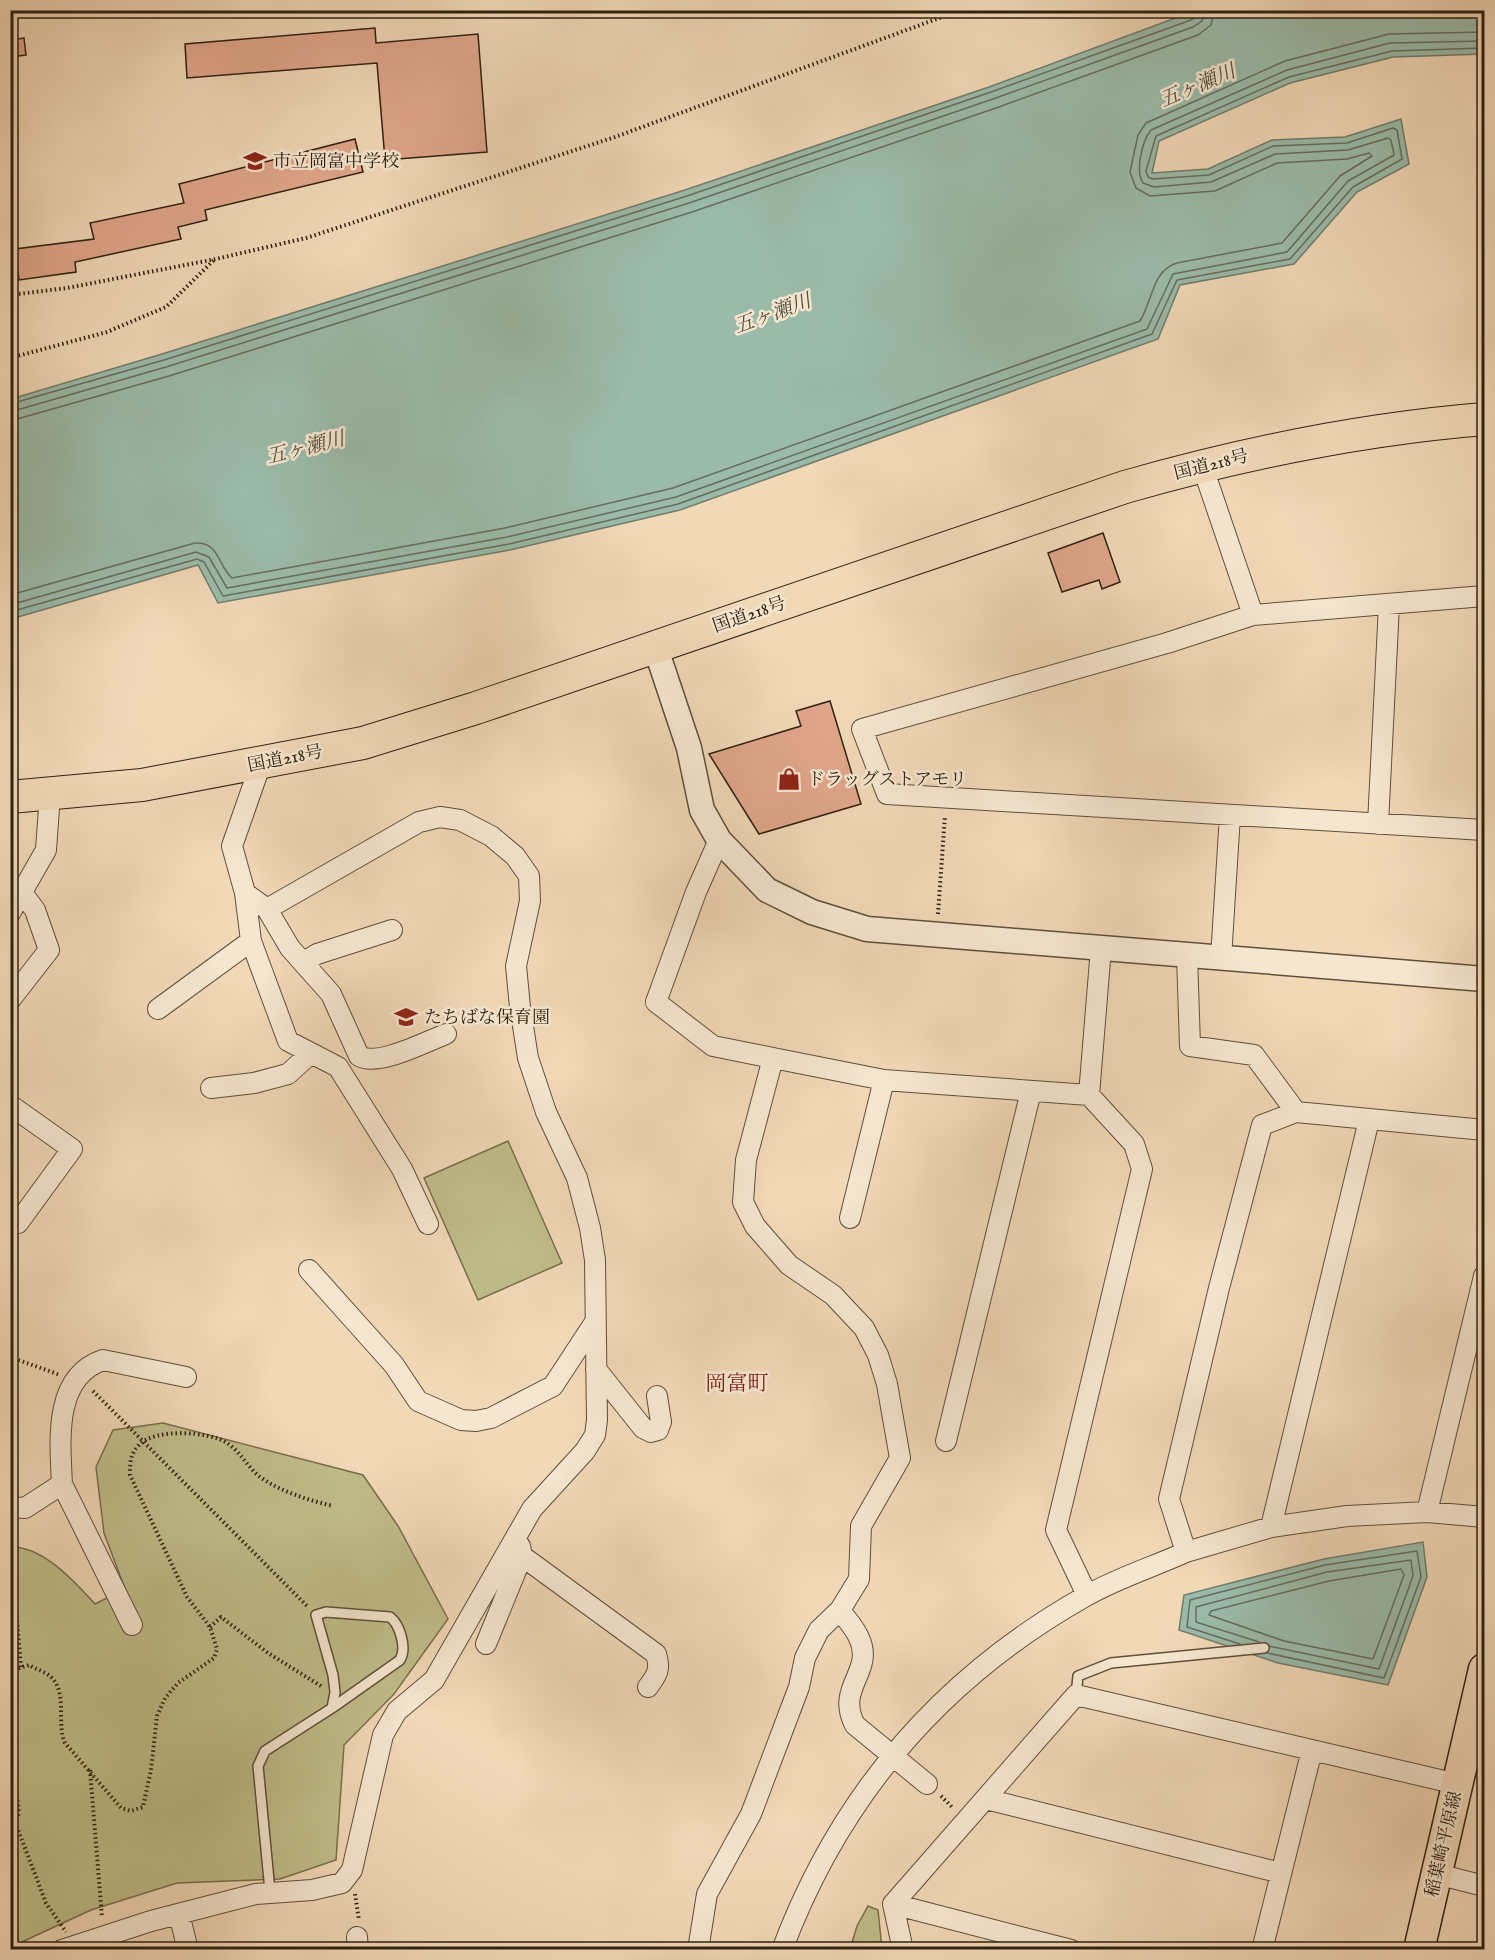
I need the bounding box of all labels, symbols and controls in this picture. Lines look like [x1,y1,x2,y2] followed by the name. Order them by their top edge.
[1156,58,1241,114] water label: 五ヶ瀬川
[242,148,268,174] school or university icon: 市立岡富中学校
[273,151,399,174] place label: 市立岡富中学校
[731,288,816,340] water label: 五ヶ瀬川
[264,426,349,470] water label: 五ヶ瀬川
[1172,445,1251,486] street label: 国道218号
[710,592,789,639] street label: 国道218号
[246,741,325,778] street label: 国道218号
[776,766,802,792] shop icon: ドラッグストアモリ
[807,769,967,792] place label: ドラッグストアモリ
[393,1004,419,1030] school or university icon: たちばな保育園
[424,1007,550,1030] place label: たちばな保育園
[706,1371,769,1398] district label: 岡富町
[1421,1789,1468,1900] street label: 稲葉崎平原線

